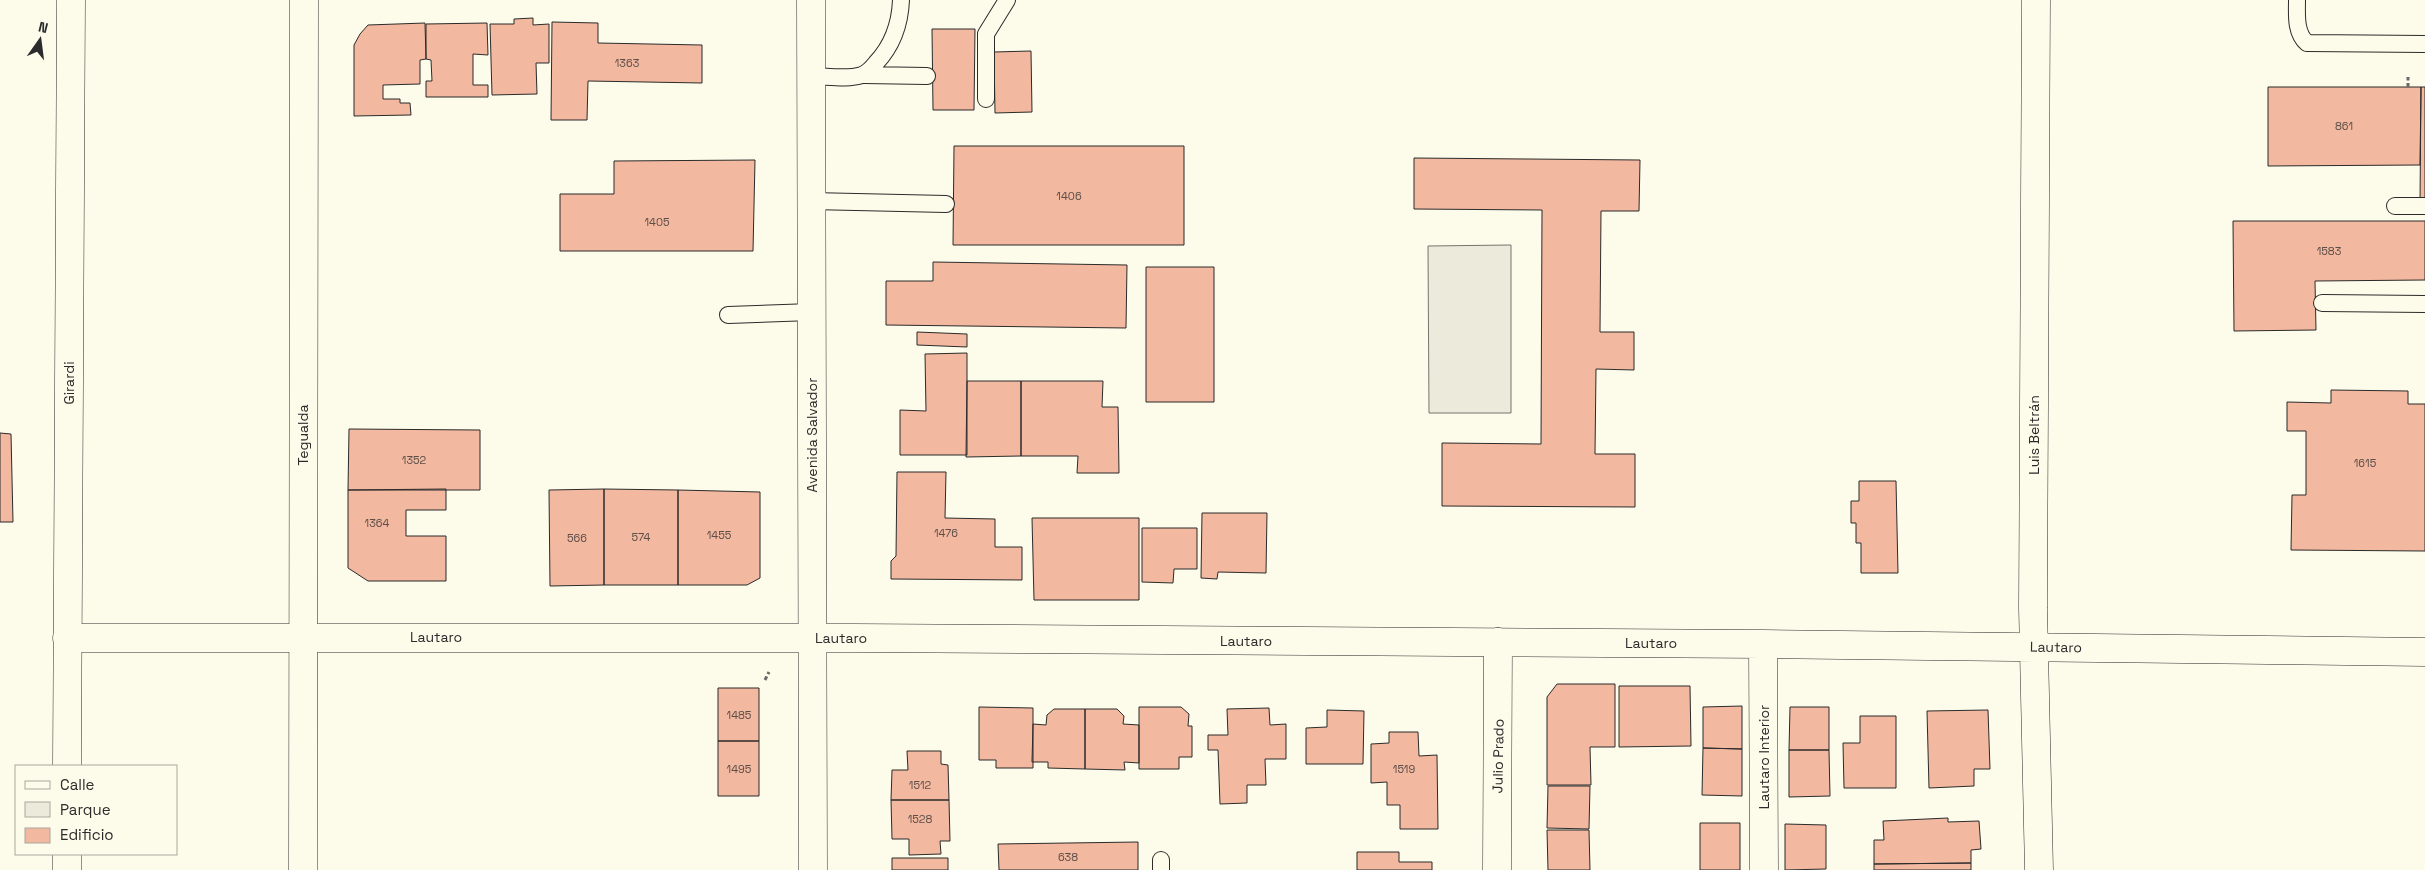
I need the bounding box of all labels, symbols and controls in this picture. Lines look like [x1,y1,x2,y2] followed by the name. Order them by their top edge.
[15,15,65,65] north arrow
[36,18,50,37] text: N
[615,56,640,70] house number: 1363
[2335,119,2353,133] house number: 861
[1056,189,1082,203] house number: 1406
[644,215,670,229] house number: 1405
[2317,244,2342,258] house number: 1583
[60,361,78,405] street label: Girardi
[803,378,821,492] street label: Avenida Salvador
[2025,395,2043,475] street label: Luis Beltrán
[294,404,312,466] street label: Tegualda
[402,453,427,467] house number: 1352
[2354,456,2377,470] house number: 1615
[365,516,390,530] house number: 1364
[934,526,958,540] house number: 1476
[707,528,732,542] house number: 1455
[632,530,651,544] house number: 574
[567,531,587,545] house number: 566
[410,628,462,646] street label: Lautaro
[815,629,867,647] street label: Lautaro
[1220,632,1272,650] street label: Lautaro
[1625,634,1677,652] street label: Lautaro
[2030,638,2082,656] street label: Lautaro
[1755,705,1773,809] street label: Lautaro Interior
[727,708,752,722] house number: 1485
[1488,719,1508,793] street label: Julio Prado
[727,762,752,776] house number: 1495
[1393,762,1415,776] house number: 1519
[15,765,178,855] legend
[60,775,95,794] text: Calle
[909,778,931,792] house number: 1512
[60,800,111,819] text: Parque
[908,812,932,826] house number: 1528
[60,825,114,844] text: Edificio
[1058,850,1078,864] house number: 638

